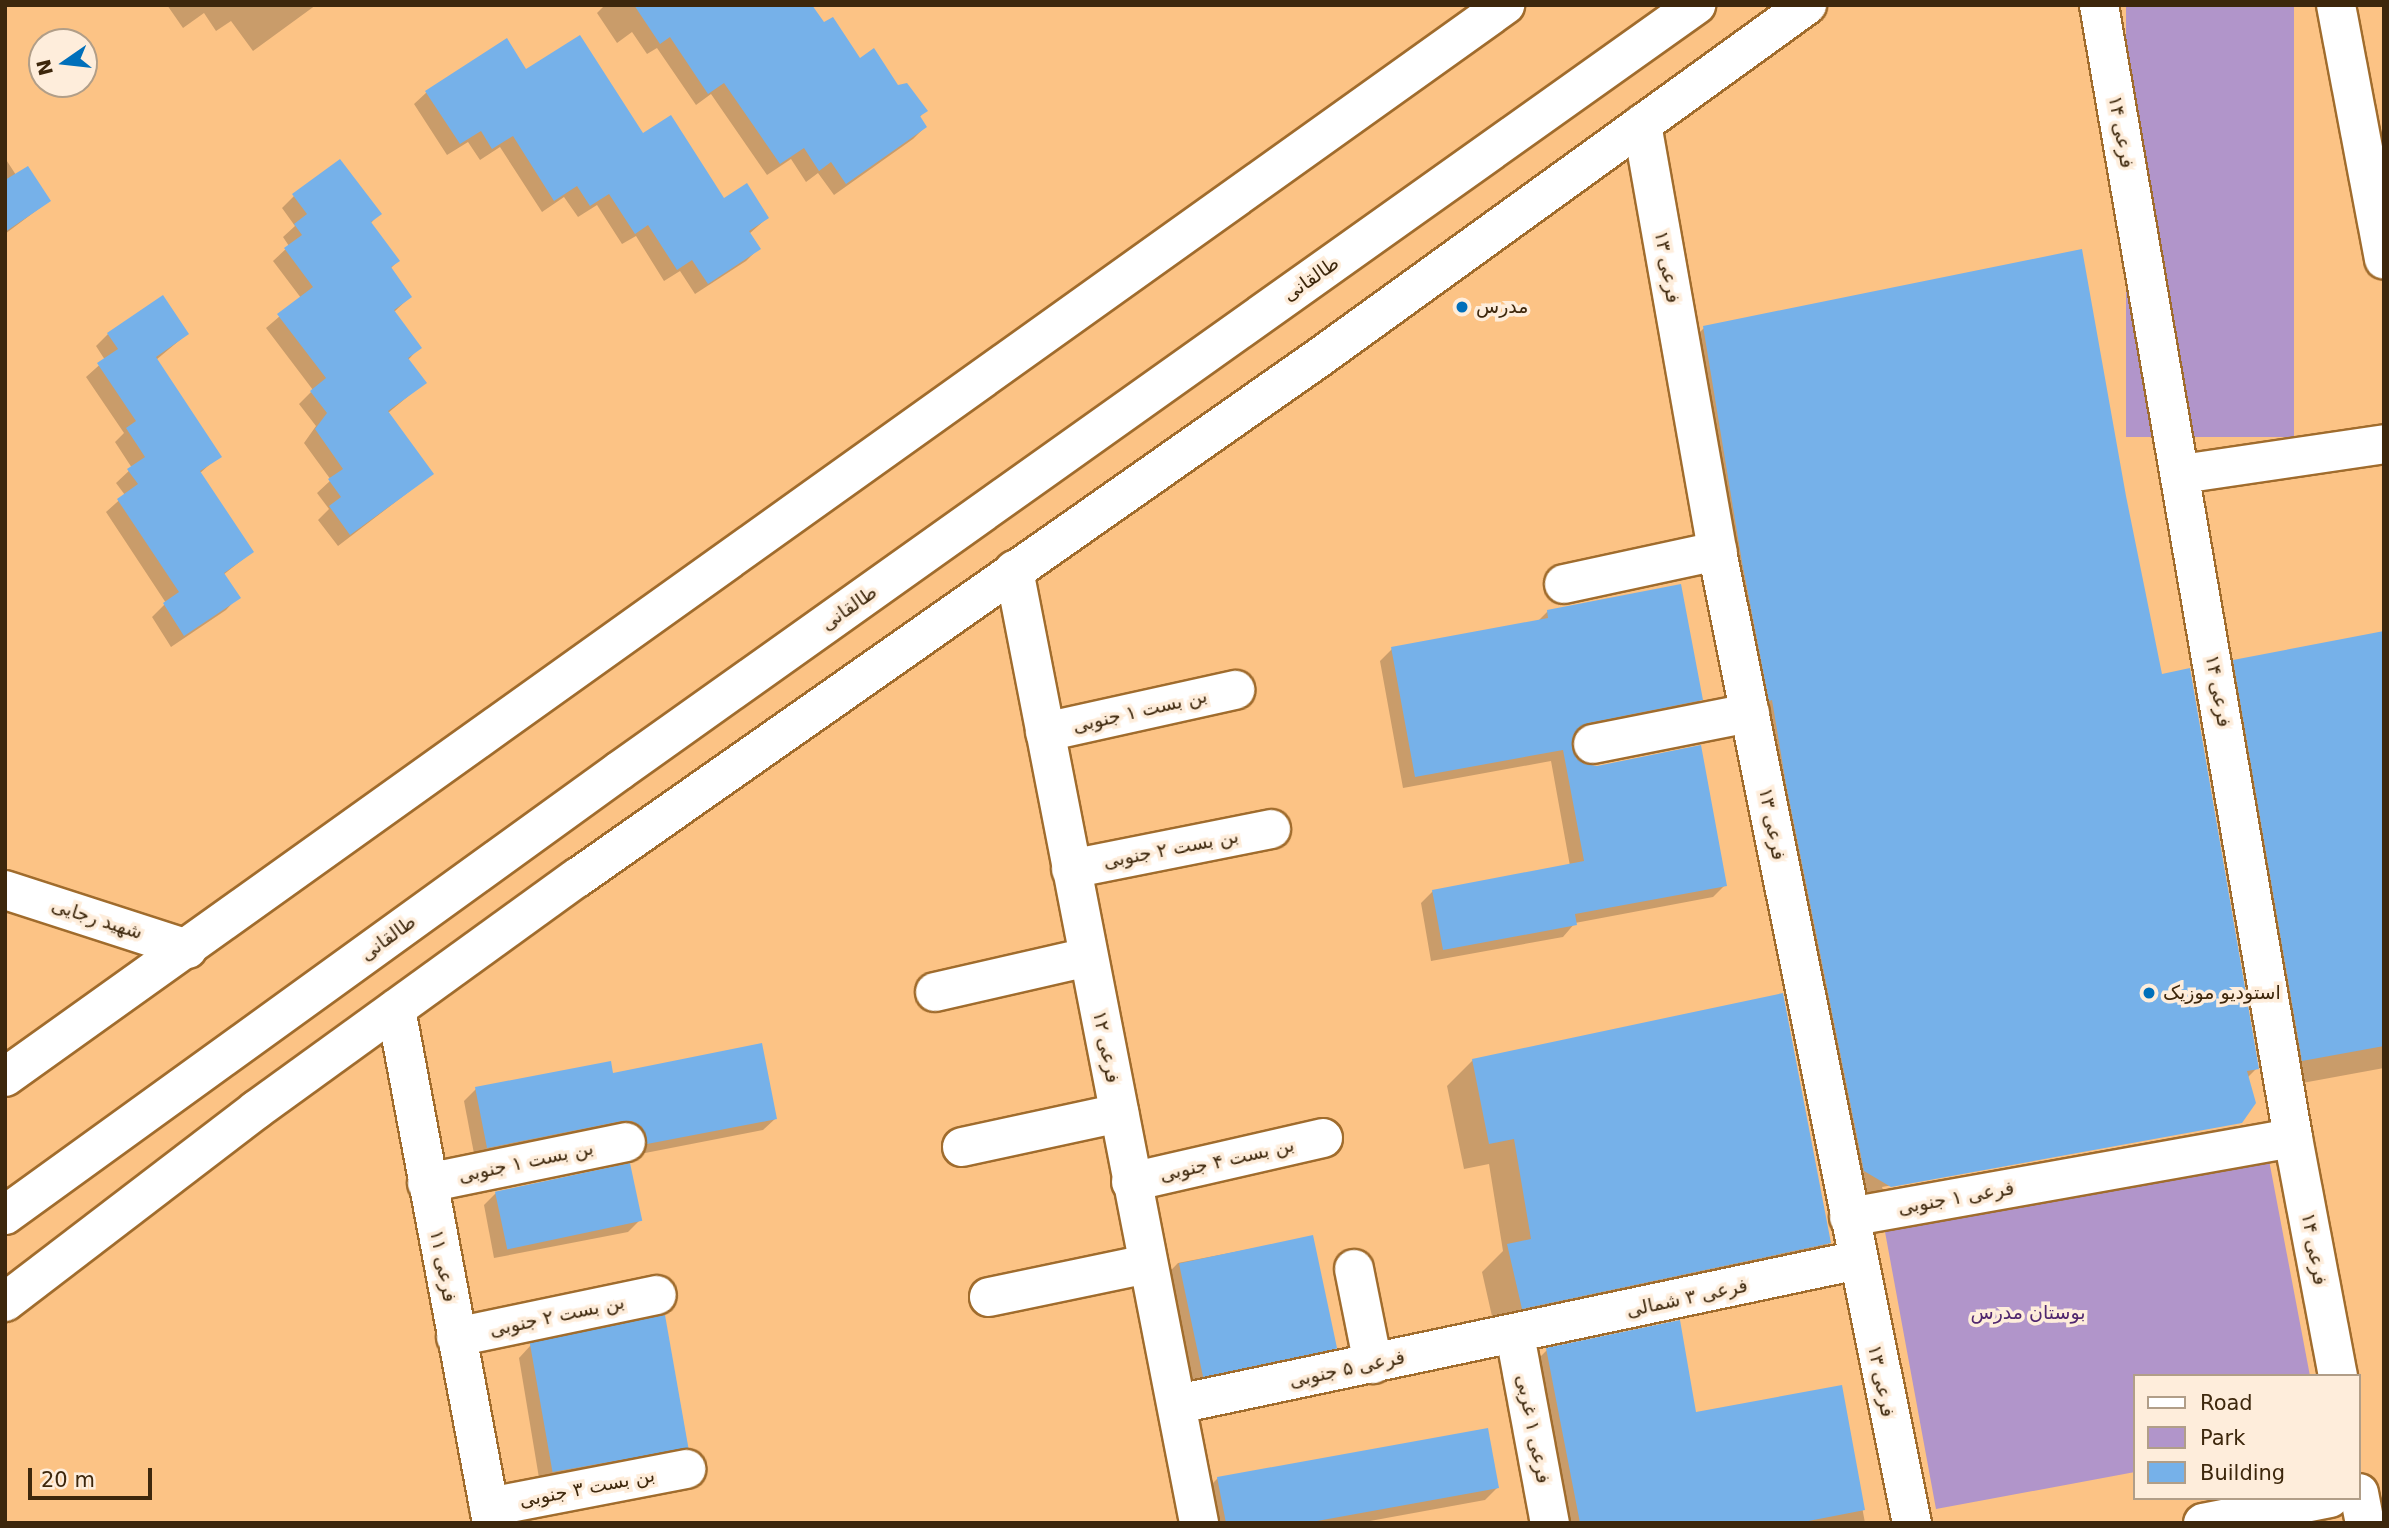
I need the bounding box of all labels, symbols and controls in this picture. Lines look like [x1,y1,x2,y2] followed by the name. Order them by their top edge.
[28,28,98,98] north arrow
[32,57,57,78] text: N
[2103,94,2139,170] street label: فرعی ۱۴
[1649,229,1685,305] street label: فرعی ۱۳
[1279,252,1343,306] street label: طالقانی
[1476,296,1529,318] place label: مدرس
[1454,299,1470,315] marker: مدرس
[817,581,881,635] street label: طالقانی
[2200,653,2236,729] street label: فرعی ۱۴
[1071,684,1209,738] street label: بن بست ۱ جنوبی
[1754,786,1790,862] street label: فرعی ۱۳
[1101,825,1241,873] street label: بن بست ۲ جنوبی
[49,894,145,944] street label: شهید رجایی
[356,910,420,966] street label: طالقانی
[2163,982,2281,1004] place label: استودیو موزیک
[2141,985,2157,1001] marker: استودیو موزیک
[1088,1009,1124,1085] street label: فرعی ۱۲
[1158,1133,1296,1187] street label: بن بست ۴ جنوبی
[456,1137,596,1187] street label: بن بست ۱ جنوبی
[1896,1177,2016,1219] street label: فرعی ۱ جنوبی
[2296,1211,2332,1287] street label: فرعی ۱۴
[425,1228,461,1304] street label: فرعی ۱۱
[1624,1274,1750,1322] street label: فرعی ۳ شمالی
[487,1291,627,1341] street label: بن بست ۲ جنوبی
[1970,1302,2086,1324] park label: بوستان مدرس
[1863,1343,1899,1419] street label: فرعی ۱۳
[1287,1346,1407,1392] street label: فرعی ۵ جنوبی
[1511,1373,1555,1485] street label: فرعی ۱ غربی
[2134,1374,2361,1500] legend
[2200,1391,2253,1415] text: Road
[2200,1426,2245,1450] text: Park
[32,1454,156,1498] scale bar
[2200,1461,2285,1485] text: Building
[517,1464,657,1512] street label: بن بست ۳ جنوبی
[41,1468,95,1492] text: 20 m

